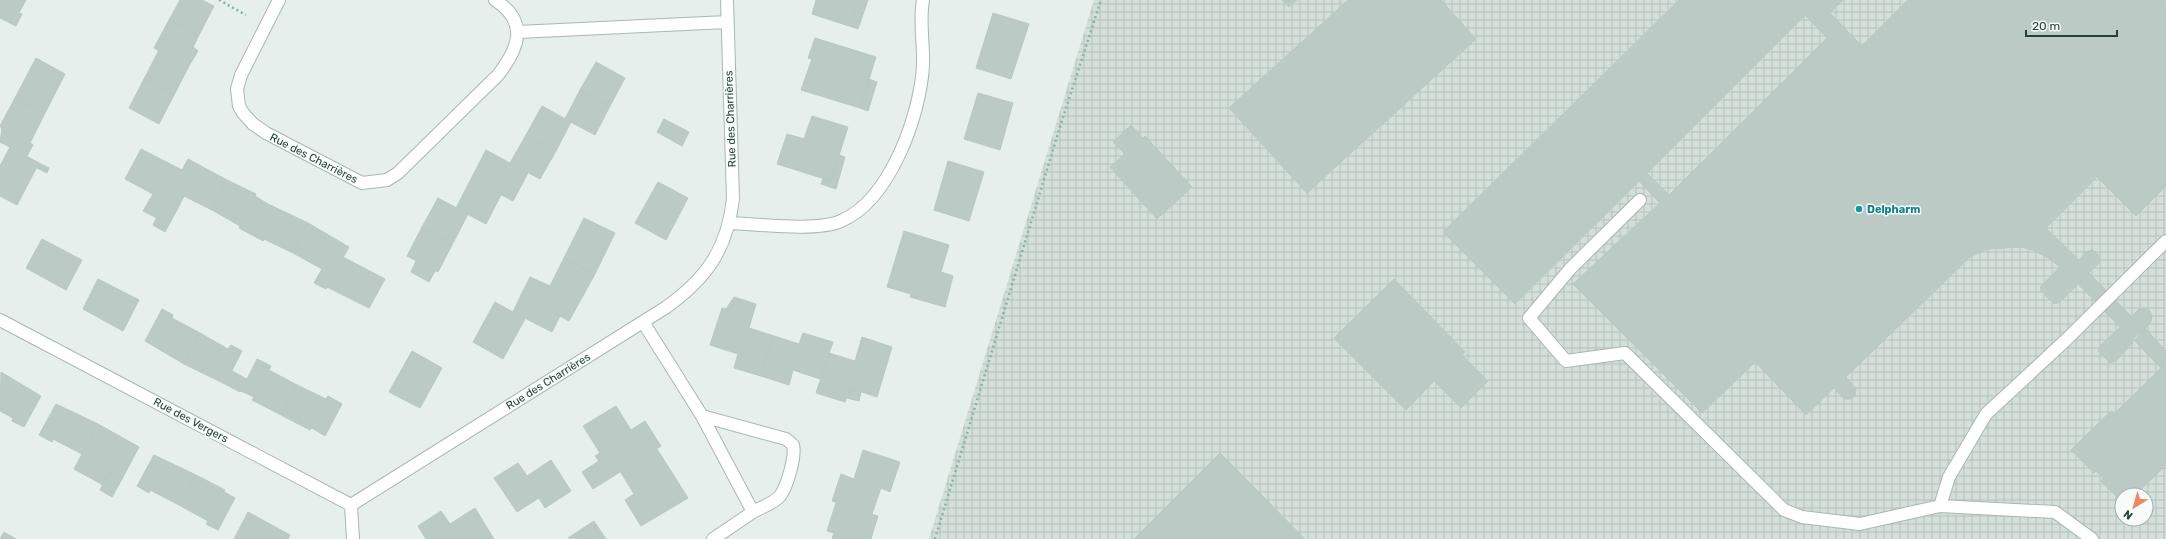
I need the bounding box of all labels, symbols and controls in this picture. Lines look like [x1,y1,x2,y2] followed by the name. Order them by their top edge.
[2026,12,2117,38] scale bar
[2032,19,2060,33] text: 20 m
[722,70,739,168] street label: Rue des Charrières
[268,131,360,186] street label: Rue des Charrières
[1867,203,1920,216] place label: Delpharm
[1854,204,1864,214] marker: Delpharm
[504,350,593,413] street label: Rue des Charrières
[151,395,231,446] street label: Rue des Vergers
[2114,487,2154,527] north arrow
[2121,507,2135,522] text: N

